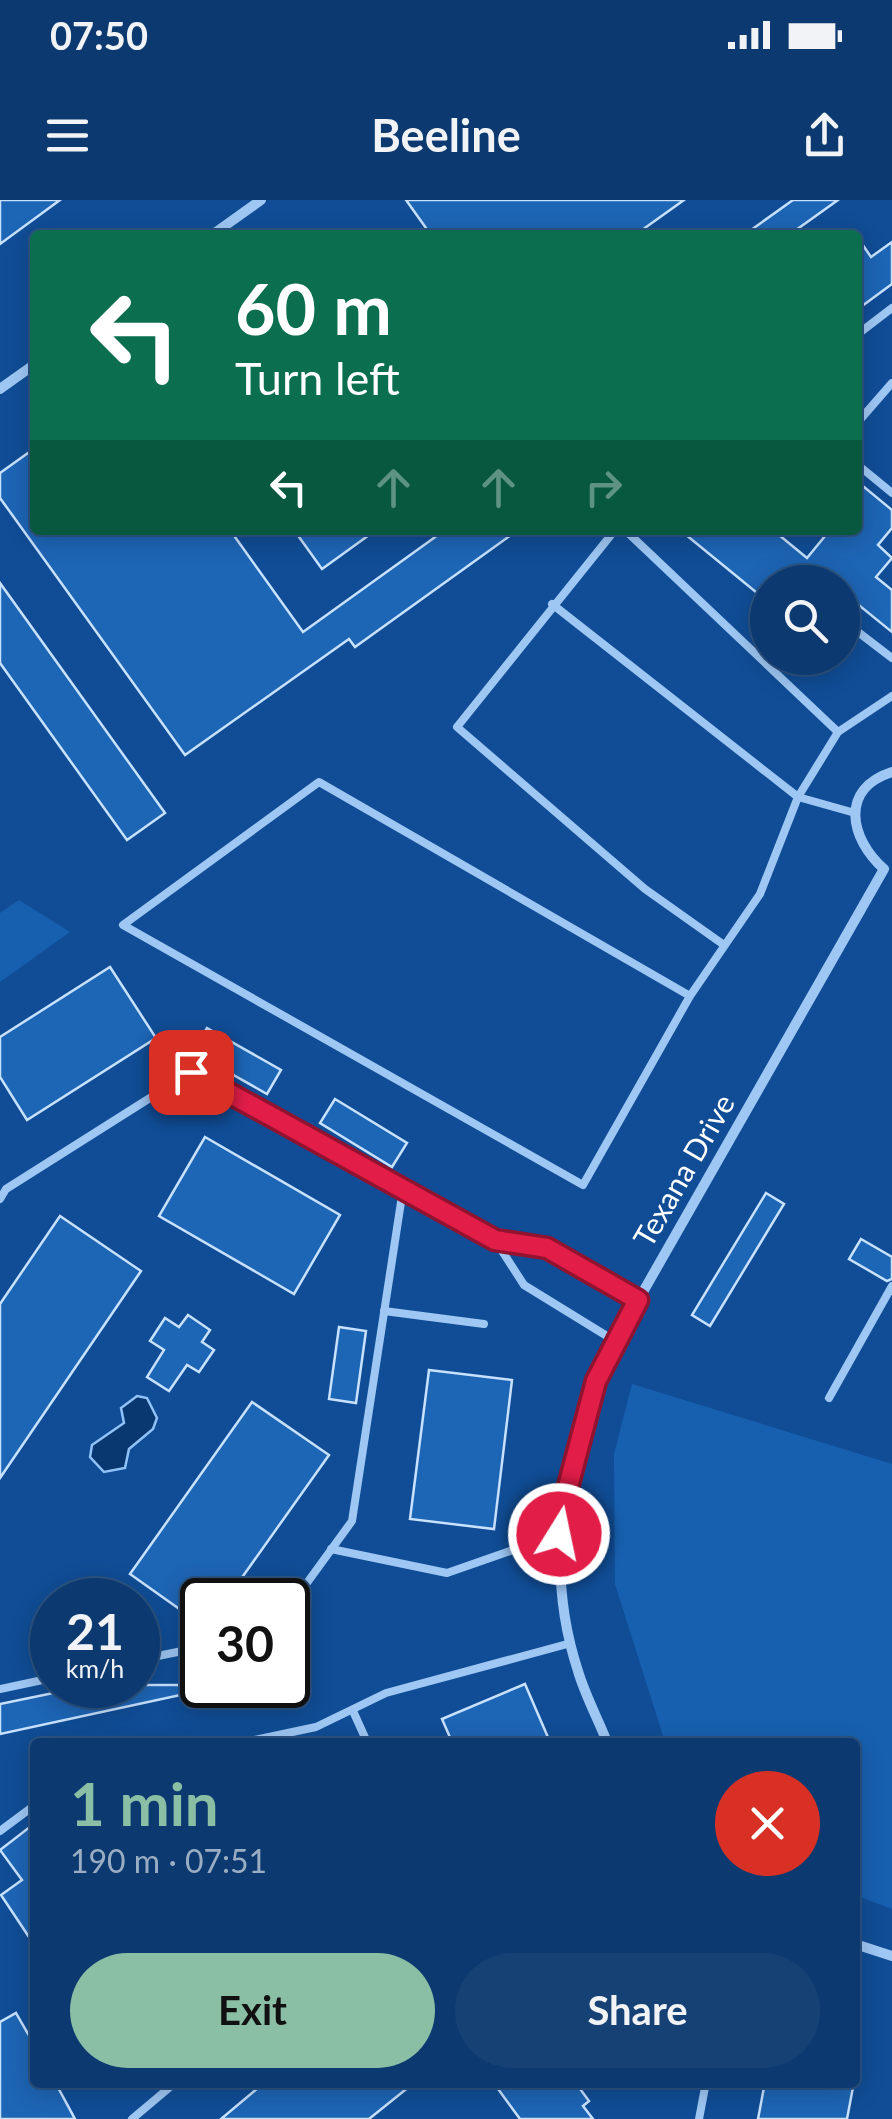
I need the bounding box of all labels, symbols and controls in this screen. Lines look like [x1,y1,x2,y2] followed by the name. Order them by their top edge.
[50,12,148,58] text: 07:50
[40,108,95,163] icon: menu
[371,108,521,162] text: Beeline
[797,108,852,163] icon: share
[235,266,392,350] text: 60 m
[70,270,200,400] icon: left
[235,351,400,405] text: Turn left
[261,460,316,515] icon: left
[366,460,421,515] icon: ahead
[471,460,526,515] icon: ahead
[576,460,631,515] icon: right
[750,565,860,675] map controls
[750,565,860,675] button: search
[149,1030,234,1115] pin
[164,1045,219,1100] icon: arrive
[625,1087,741,1253] street label: Texana Drive
[507,1482,611,1586] position arrow
[180,1578,310,1708] speed limit sign: 30
[66,1601,124,1661] text: 21
[66,1653,124,1683] text: km/h
[70,1767,219,1839] text: 1 min
[715,1771,820,1876] button: close
[70,1841,267,1880] text: 190 m · 07:51
[70,1953,435,2068] button: Exit
[455,1953,820,2068] button: Share

